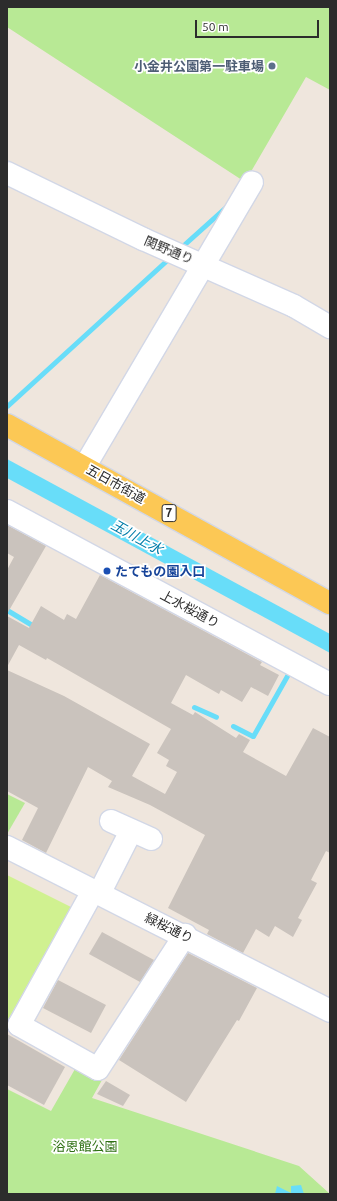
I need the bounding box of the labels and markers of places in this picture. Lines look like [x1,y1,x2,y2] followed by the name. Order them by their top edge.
[134,58,264,74] place label: 小金井公園第一駐車場
[267,61,277,71] marker: 小金井公園第一駐車場
[115,563,206,579] place label: たてもの園入口
[102,566,112,576] marker: たてもの園入口

